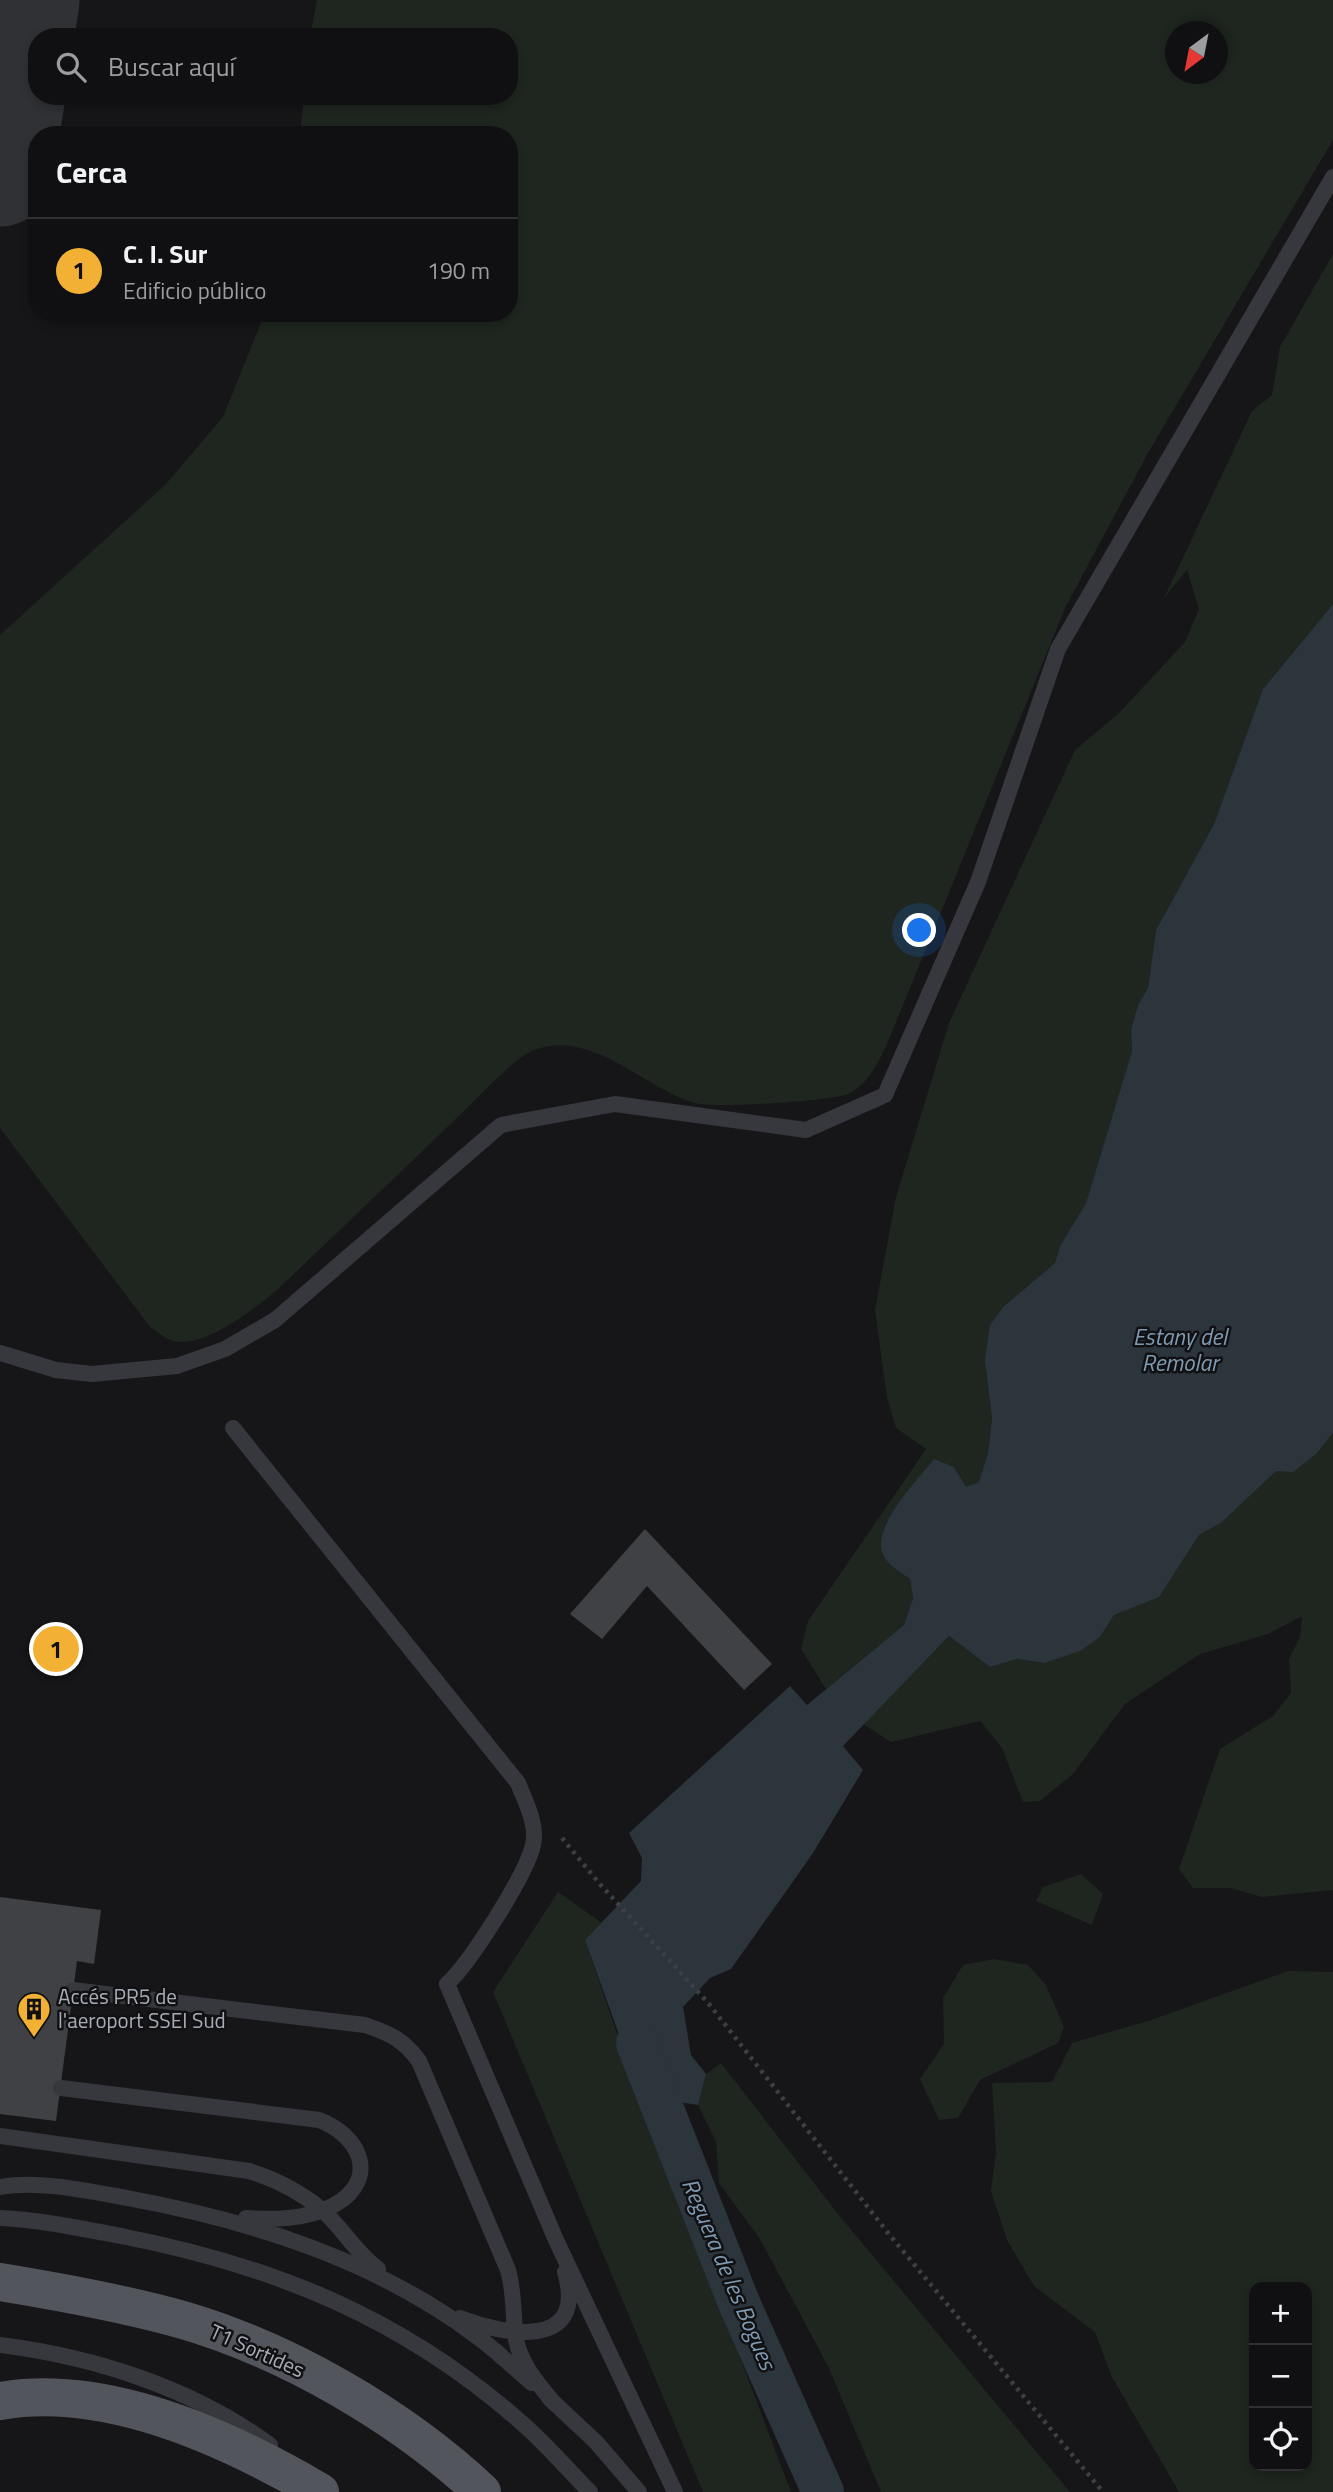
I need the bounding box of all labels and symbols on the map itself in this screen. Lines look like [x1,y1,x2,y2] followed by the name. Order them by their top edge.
[1165,21,1228,84] north arrow
[902,913,936,947] your location
[1133,1319,1230,1380] water label: Estany del Remolar
[33,1623,79,1675] pin: 1
[58,1980,226,2036] place label: Accés PR5 de l'aeroport SSEI Sud
[15,1990,53,2039] building icon: Accés PR5 de l'aeroport SSEI Sud
[673,2173,786,2377] water label: Reguera de les Bogues
[205,2315,310,2385] street label: T1 Sortides

